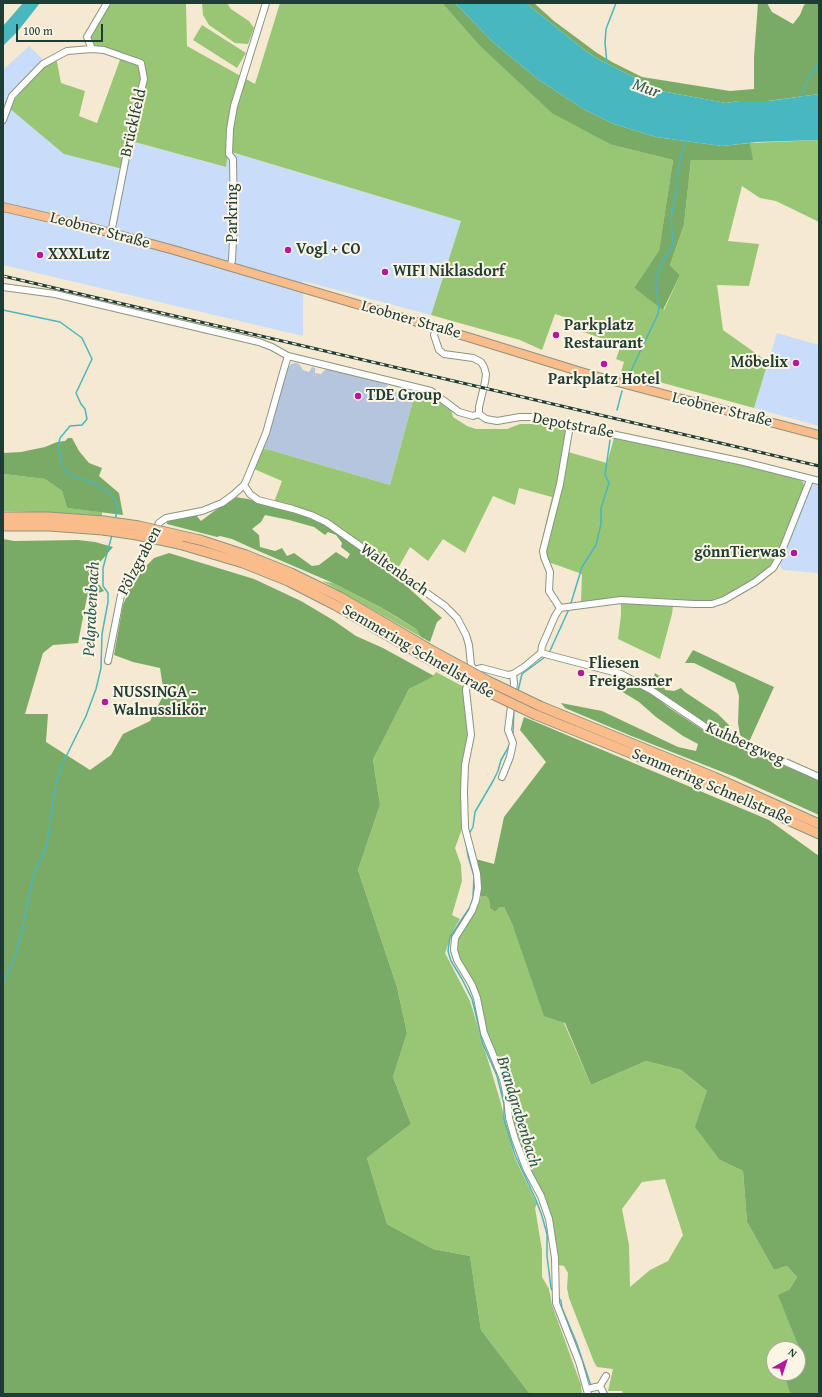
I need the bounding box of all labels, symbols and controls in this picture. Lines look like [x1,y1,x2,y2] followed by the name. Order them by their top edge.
[18,16,105,42] scale bar
[23,22,53,39] text: 100 m
[629,75,663,103] water label: Mur
[117,87,151,159] street label: Brücklfeld
[223,184,243,242] street label: Parkring
[48,208,152,254] street label: Leobner Straße
[296,240,361,260] place label: Vogl + CO
[48,245,110,265] place label: XXXLutz
[283,245,293,255] marker: Vogl + CO
[35,250,45,260] marker: XXXLutz
[393,262,505,282] place label: WIFI Niklasdorf
[380,267,390,277] marker: WIFI Niklasdorf
[359,297,463,343] street label: Leobner Straße
[564,316,643,354] place label: Parkplatz Restaurant
[551,330,561,340] marker: Parkplatz Restaurant
[731,353,788,373] place label: Möbelix
[791,358,801,368] marker: Möbelix
[599,359,609,369] marker: Parkplatz Hotel
[548,370,660,390] place label: Parkplatz Hotel
[366,386,442,406] place label: TDE Group
[670,388,774,432] street label: Leobner Straße
[353,391,363,401] marker: TDE Group
[531,409,615,443] street label: Depotstraße
[114,523,166,599] street label: Pölzgraben
[356,540,432,600] street label: Waltenbach
[694,543,786,563] place label: gönnTierwas
[789,548,799,558] marker: gönnTierwas
[79,561,105,657] water label: Pelgrabenbach
[338,601,498,703] street label: Semmering Schnellstraße
[589,654,672,692] place label: Fliesen Freigassner
[576,668,586,678] marker: Fliesen Freigassner
[113,683,206,721] place label: NUSSINGA - Walnusslikör
[100,697,110,707] marker: NUSSINGA - Walnusslikör
[703,718,787,770] street label: Kuhbergweg
[629,744,795,830] street label: Semmering Schnellstraße
[491,1054,545,1170] water label: Brandgrabenbach
[766,1341,806,1381] north arrow
[785,1344,801,1361] text: N

